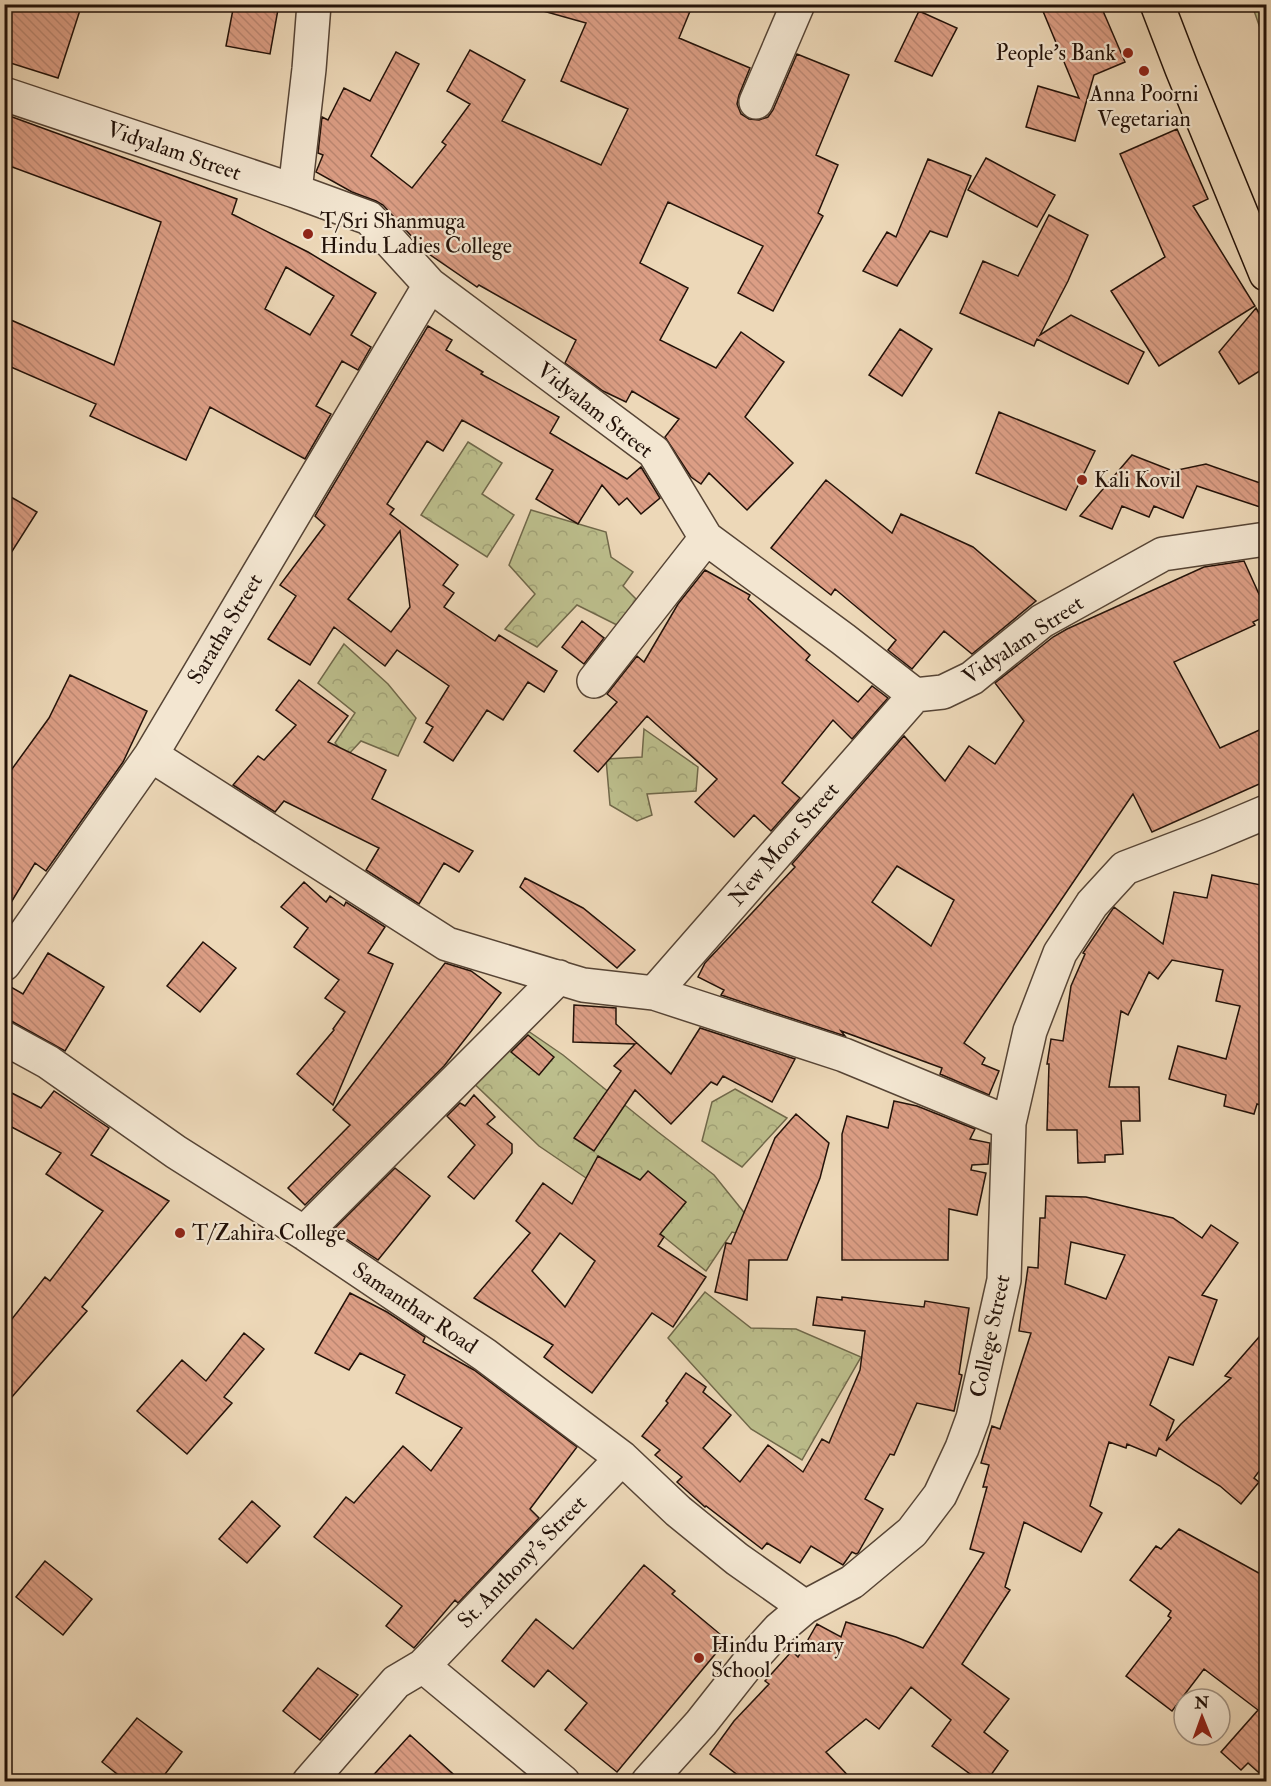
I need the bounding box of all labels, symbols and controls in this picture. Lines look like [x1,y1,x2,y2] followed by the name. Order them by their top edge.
[995,39,1116,68] place label: People's Bank
[1121,46,1135,60] marker: People's Bank
[1137,64,1151,78] marker: Anna Poorni Vegetarian
[1088,80,1199,133] place label: Anna Poorni Vegetarian
[103,115,245,187] street label: Vidyalam Street
[320,207,512,260] place label: T/Sri Shanmuga Hindu Ladies College
[301,227,315,241] marker: T/Sri Shanmuga Hindu Ladies College
[531,356,659,464] street label: Vidyalam Street
[1094,466,1181,494] place label: Kali Kovil
[1075,473,1089,487] marker: Kali Kovil
[181,569,269,689] street label: Saratha Street
[957,589,1089,691] street label: Vidyalam Street
[723,777,845,911] street label: New Moor Street
[192,1219,346,1247] place label: T/Zahira College
[173,1226,187,1240] marker: T/Zahira College
[347,1256,483,1360] street label: Samanthar Road
[963,1272,1017,1400] street label: College Street
[451,1490,593,1634] street label: St. Anthony's Street
[711,1631,844,1684] place label: Hindu Primary School
[692,1651,706,1665] marker: Hindu Primary School
[1172,1687,1232,1747] north arrow
[1193,1693,1210,1713] text: N

